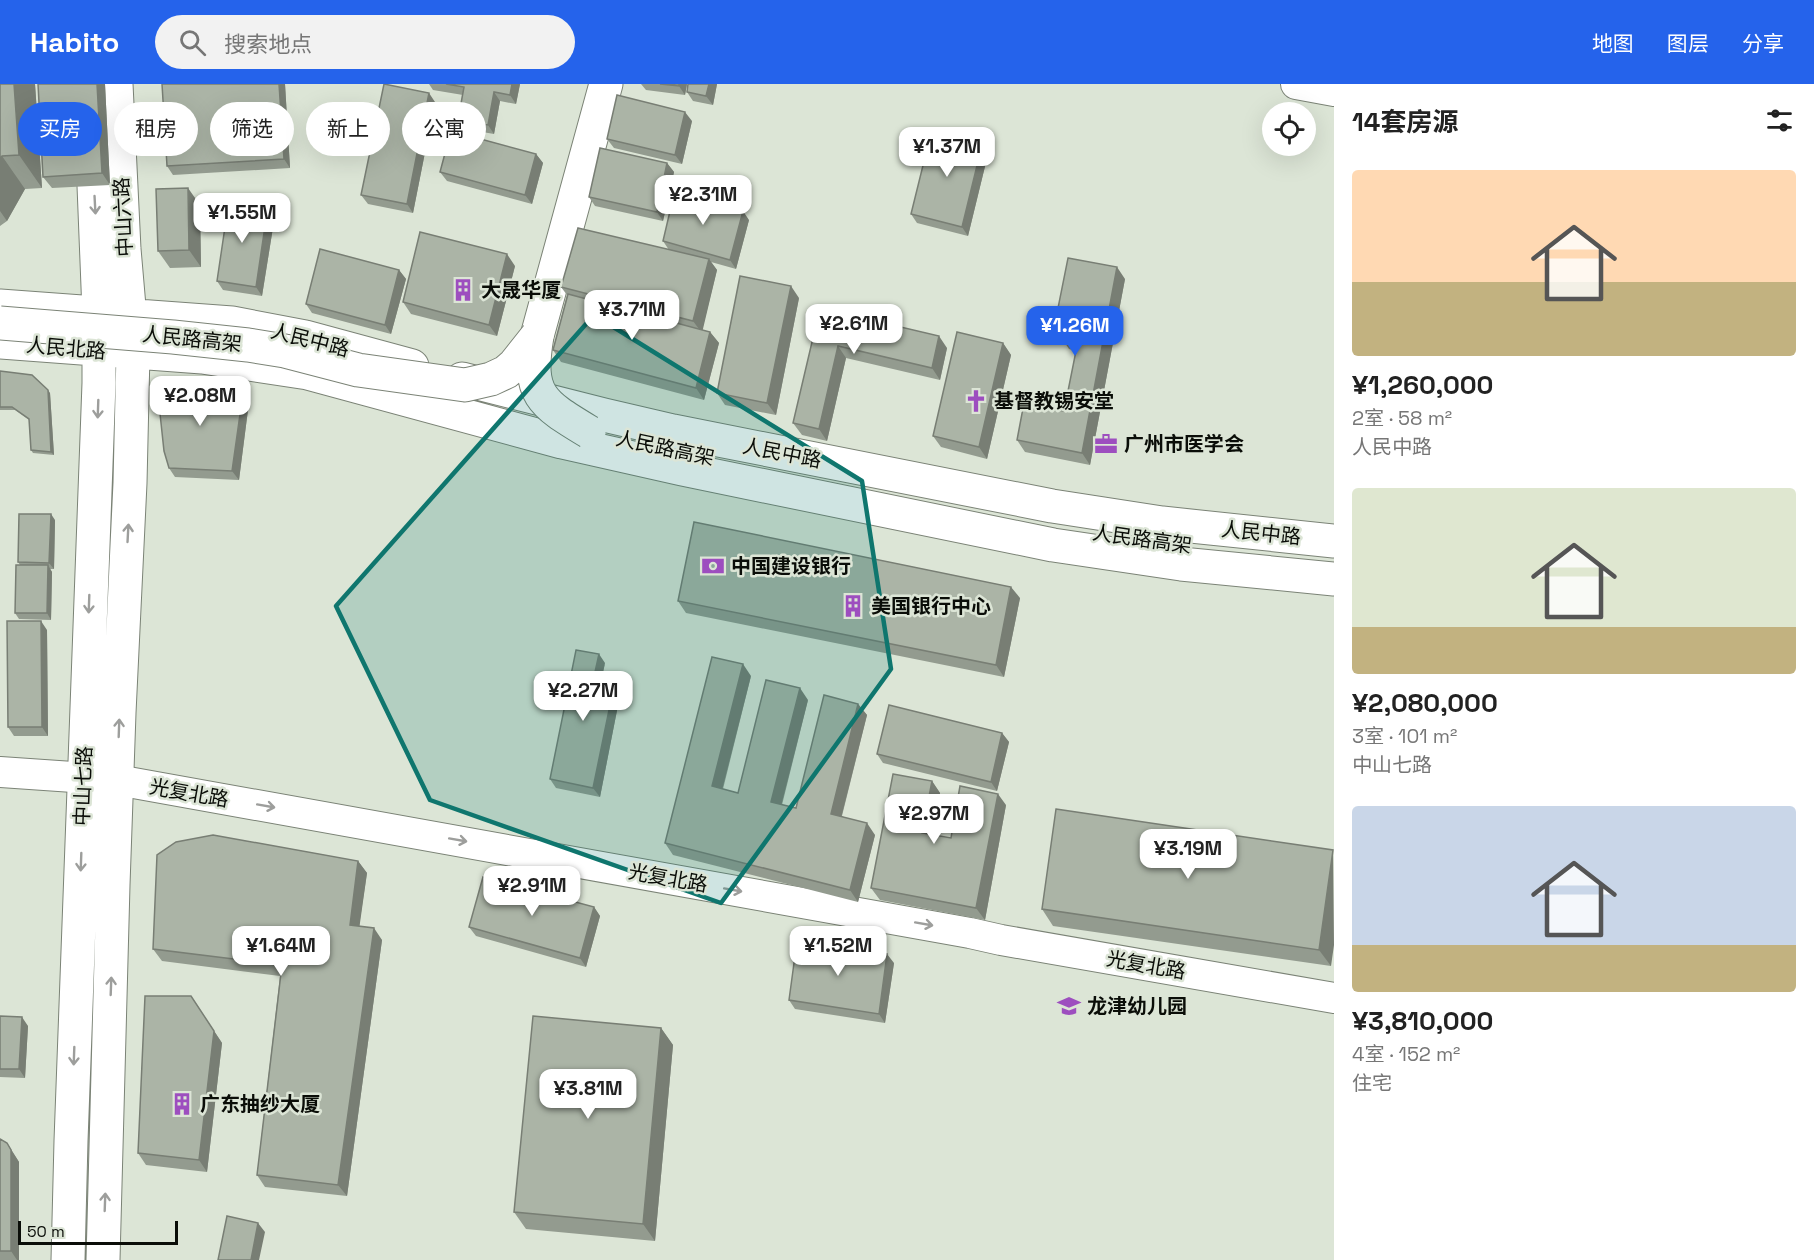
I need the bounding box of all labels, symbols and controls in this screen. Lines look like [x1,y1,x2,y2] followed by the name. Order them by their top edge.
[155,15,575,69] search box
[30,24,119,60] text: Habito
[176,26,209,59] icon: search
[224,30,312,58] text: 搜索地点
[1592,30,1634,57] text: 地图
[1667,30,1709,57] text: 图层
[1742,30,1784,57] text: 分享
[18,102,102,156] chip: 买房
[114,102,198,156] chip: 租房
[210,102,294,156] chip: 筛选
[306,102,390,156] chip: 新上
[402,102,486,156] chip: 公寓
[1262,102,1316,156] map controls
[1262,102,1316,156] button: locate
[1763,104,1796,137] icon: filters
[1352,105,1458,139] text: 14套房源
[898,127,996,178] pin: ¥1.37M
[913,133,981,159] text: ¥1.37M
[654,175,752,226] pin: ¥2.31M
[108,176,138,258] street label: 中山六路
[669,181,737,207] text: ¥2.31M
[193,193,291,244] pin: ¥1.55M
[90,195,101,215] one-way arrow
[207,199,277,225] text: ¥1.55M
[1520,209,1628,317] icon: home
[450,277,476,303] building icon: 大晟华厦
[481,277,561,303] place label: 大晟华厦
[583,290,681,341] pin: ¥3.71M
[598,296,666,322] text: ¥3.71M
[805,304,903,355] pin: ¥2.61M
[1026,306,1124,357] pin: ¥1.26M
[820,310,889,336] text: ¥2.61M
[1040,312,1110,338] text: ¥1.26M
[268,318,352,362] street label: 人民中路
[141,321,243,357] street label: 人民路高架
[25,332,107,364] street label: 人民北路
[1352,368,1493,402] text: ¥1,260,000
[151,376,249,427] pin: ¥2.08M
[164,382,236,408] text: ¥2.08M
[963,388,989,414] church icon: 基督教锡安堂
[994,388,1114,414] place label: 基督教锡安堂
[92,398,103,418] one-way arrow
[1352,405,1452,431] text: 2室 · 58 m²
[613,425,717,471] street label: 人民路高架
[1093,431,1119,457] office icon: 广州市医学会
[1124,431,1244,457] place label: 广州市医学会
[740,433,824,473] street label: 人民中路
[1352,434,1432,460] text: 人民中路
[1220,516,1302,550] street label: 人民中路
[1091,519,1193,559] street label: 人民路高架
[122,523,133,543] one-way arrow
[1520,527,1628,635] icon: home
[700,553,726,579] bank icon: 中国建设银行
[731,553,851,579] place label: 中国建设银行
[84,593,95,613] one-way arrow
[840,593,866,619] building icon: 美国银行中心
[871,593,991,619] place label: 美国银行中心
[534,671,632,722] pin: ¥2.27M
[548,677,618,703] text: ¥2.27M
[1352,686,1498,720] text: ¥2,080,000
[113,718,124,738] one-way arrow
[1352,723,1457,749] text: 3室 · 101 m²
[69,746,97,826] street label: 中山七路
[1352,752,1432,778] text: 中山七路
[147,773,231,813] street label: 光复北路
[885,794,983,845] pin: ¥2.97M
[899,800,969,826] text: ¥2.97M
[256,801,275,812] one-way arrow
[1139,829,1237,880] pin: ¥3.19M
[448,835,467,846] one-way arrow
[1154,835,1222,861] text: ¥3.19M
[1520,845,1628,953] icon: home
[75,851,86,871] one-way arrow
[626,858,710,898] street label: 光复北路
[483,866,581,917] pin: ¥2.91M
[497,872,567,898] text: ¥2.91M
[722,885,742,896] one-way arrow
[914,919,934,930] one-way arrow
[232,926,330,977] pin: ¥1.64M
[789,926,887,977] pin: ¥1.52M
[246,932,316,958] text: ¥1.64M
[804,932,872,958] text: ¥1.52M
[1104,945,1188,985] street label: 光复北路
[105,976,116,996] one-way arrow
[1056,993,1082,1019] school or university icon: 龙津幼儿园
[1087,993,1187,1019] place label: 龙津幼儿园
[1352,1004,1493,1038] text: ¥3,810,000
[1352,1041,1460,1067] text: 4室 · 152 m²
[68,1046,79,1066] one-way arrow
[539,1069,637,1120] pin: ¥3.81M
[1352,1070,1392,1096] text: 住宅
[553,1075,623,1101] text: ¥3.81M
[169,1091,195,1117] building icon: 广东抽纱大厦
[200,1091,320,1117] place label: 广东抽纱大厦
[99,1192,111,1212] one-way arrow
[18,1218,178,1246] scale bar
[27,1221,65,1242] text: 50 m

